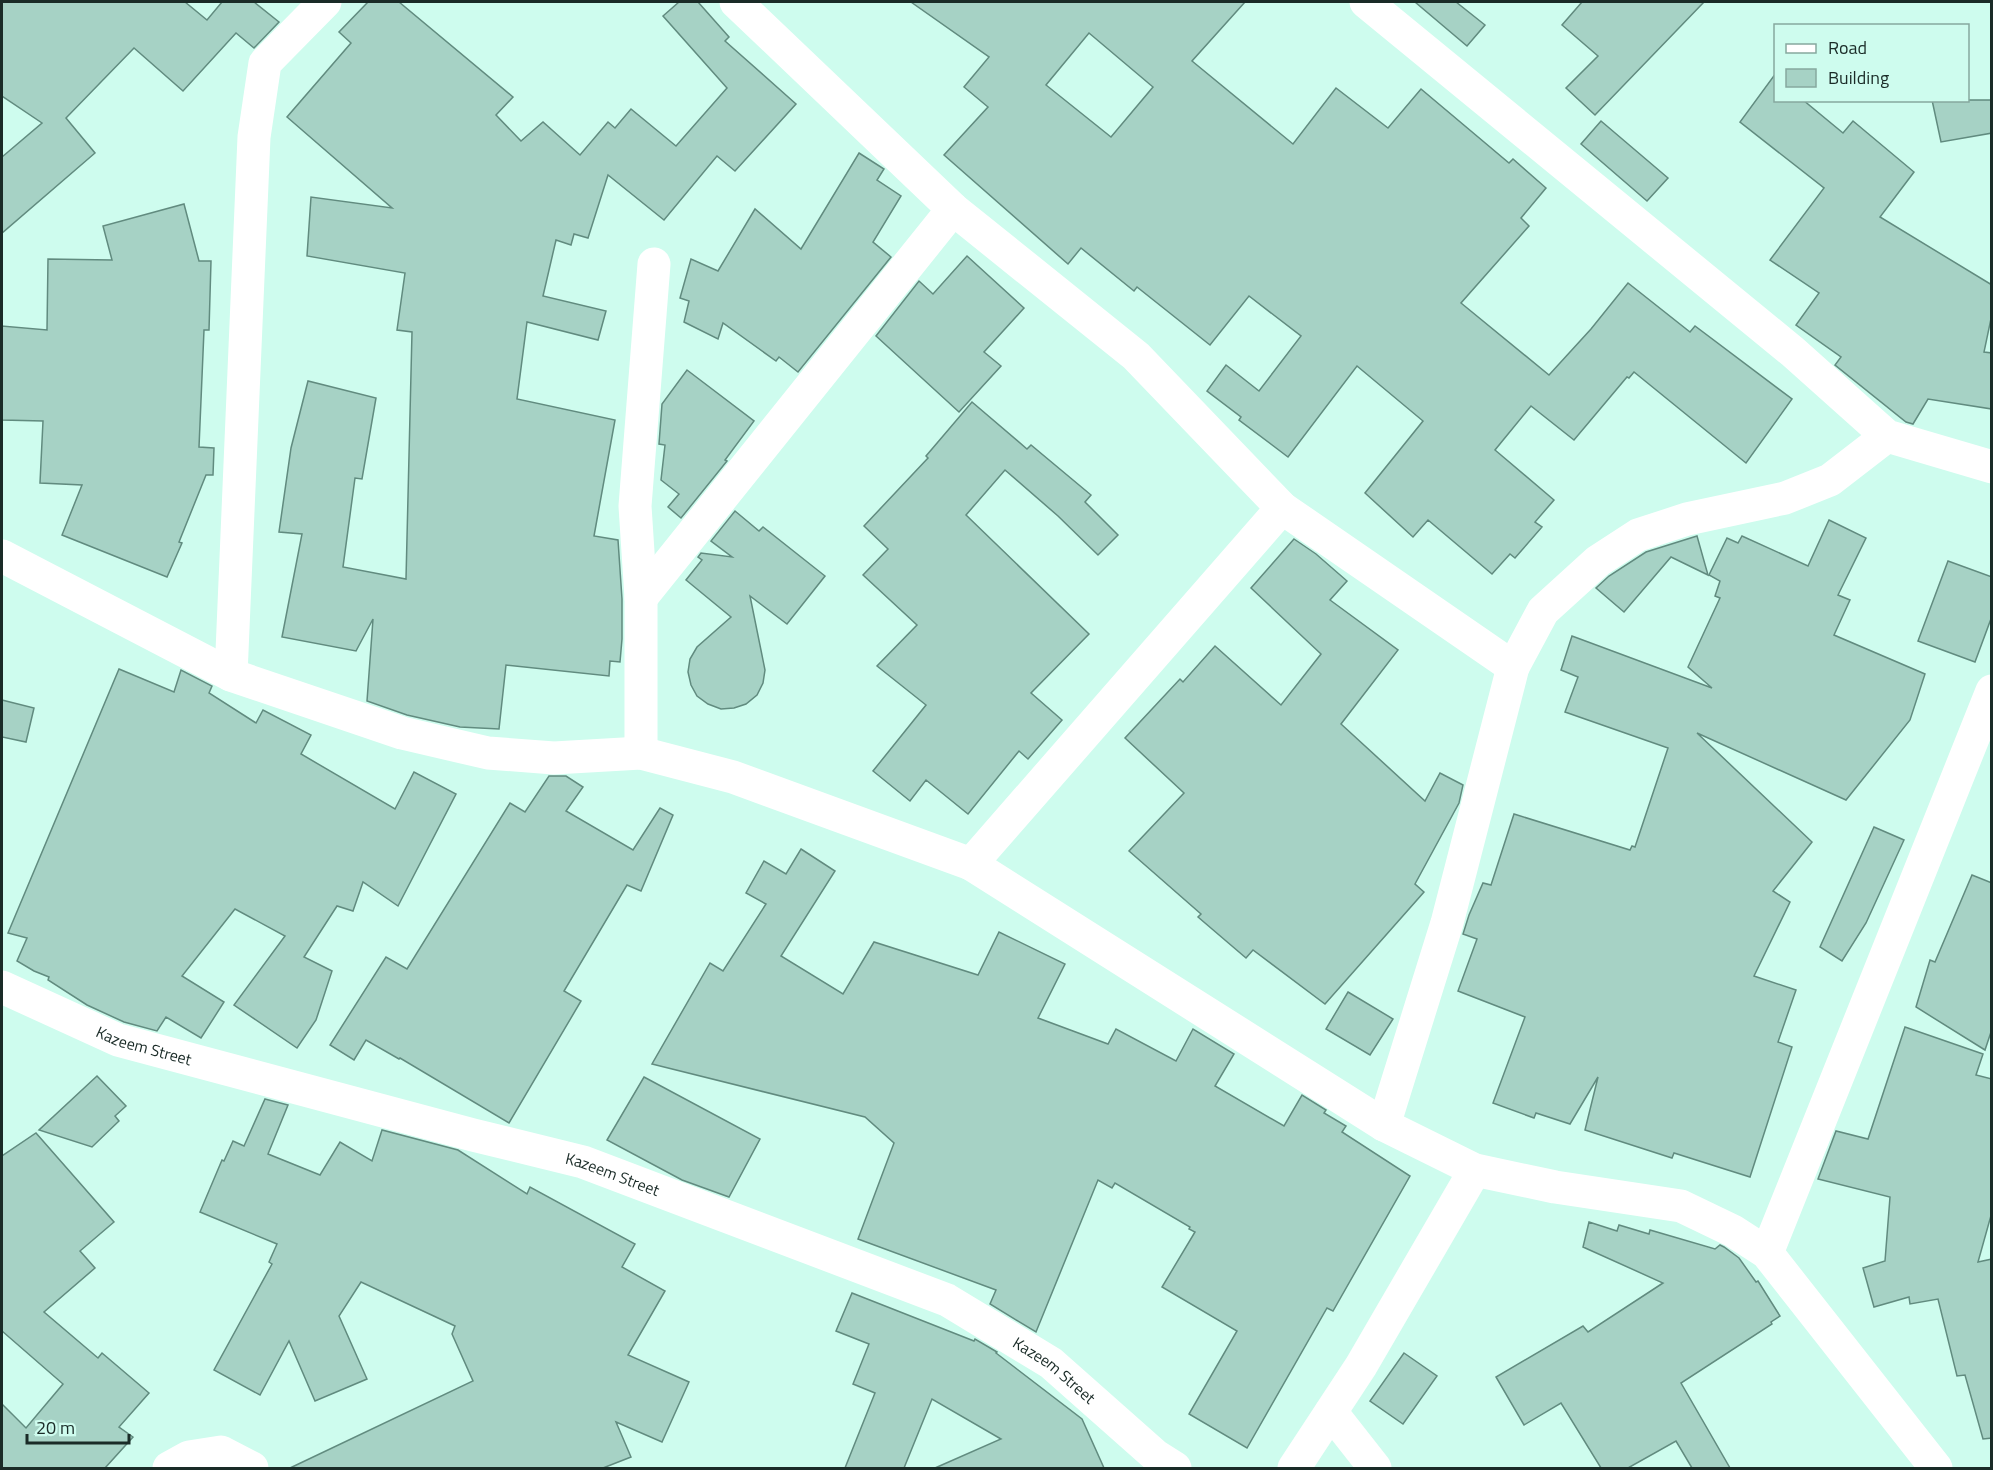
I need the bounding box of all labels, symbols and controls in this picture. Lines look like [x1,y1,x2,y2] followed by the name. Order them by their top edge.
[1774,24,1969,102] legend
[1828,34,1867,61] text: Road
[1828,64,1889,91] text: Building
[92,1020,195,1071] street label: Kazeem Street
[563,1146,663,1202] street label: Kazeem Street
[1008,1331,1101,1410] street label: Kazeem Street
[27,1407,129,1445] scale bar
[36,1414,75,1441] text: 20 m

